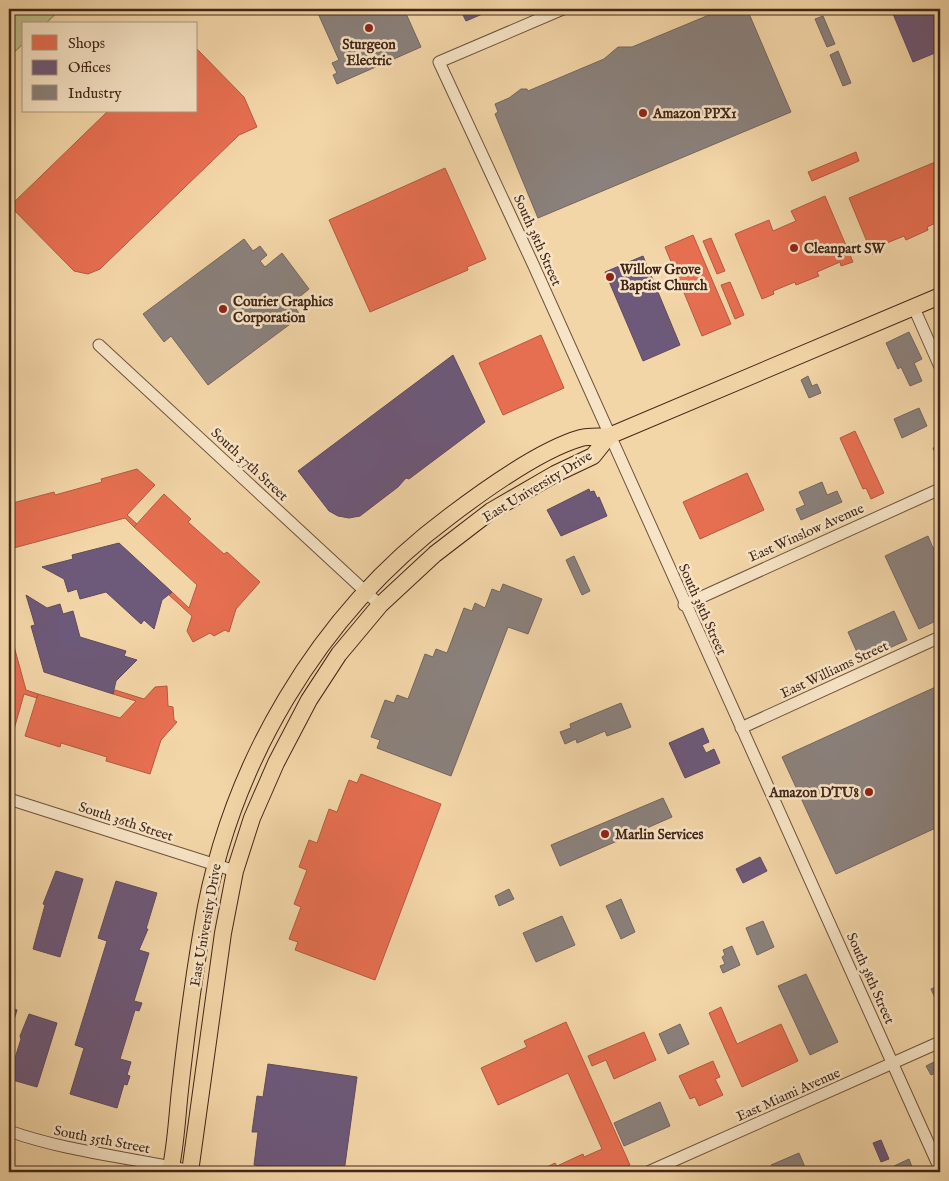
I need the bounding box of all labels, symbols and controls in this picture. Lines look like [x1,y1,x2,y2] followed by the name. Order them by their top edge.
[22,22,198,112] legend
[363,22,375,34] marker: Sturgeon Electric
[68,34,105,53] text: Shops
[342,36,396,70] place label: Sturgeon Electric
[68,58,111,77] text: Offices
[68,84,122,103] text: Industry
[652,105,737,123] place label: Amazon PPX1
[637,107,649,119] marker: Amazon PPX1
[509,192,565,289] street label: South 38th Street
[804,240,887,258] place label: Cleanpart SW
[788,242,800,254] marker: Cleanpart SW
[619,261,708,295] place label: Willow Grove Baptist Church
[604,271,616,283] marker: Willow Grove Baptist Church
[233,293,333,327] place label: Courier Graphics Corporation
[217,303,229,315] marker: Courier Graphics Corporation
[207,424,292,505] street label: South 37th Street
[479,447,596,527] street label: East University Drive
[746,499,867,566] street label: East Winslow Avenue
[674,561,730,658] street label: South 38th Street
[778,637,891,703] street label: East Williams Street
[768,784,859,802] place label: Amazon DTU8
[863,786,875,798] marker: Amazon DTU8
[76,798,175,846] street label: South 36th Street
[615,826,704,844] place label: Marlin Services
[599,828,611,840] marker: Marlin Services
[186,862,226,988] street label: East University Drive
[842,930,898,1027] street label: South 38th Street
[734,1064,844,1126] street label: East Miami Avenue
[52,1122,152,1158] street label: South 35th Street

